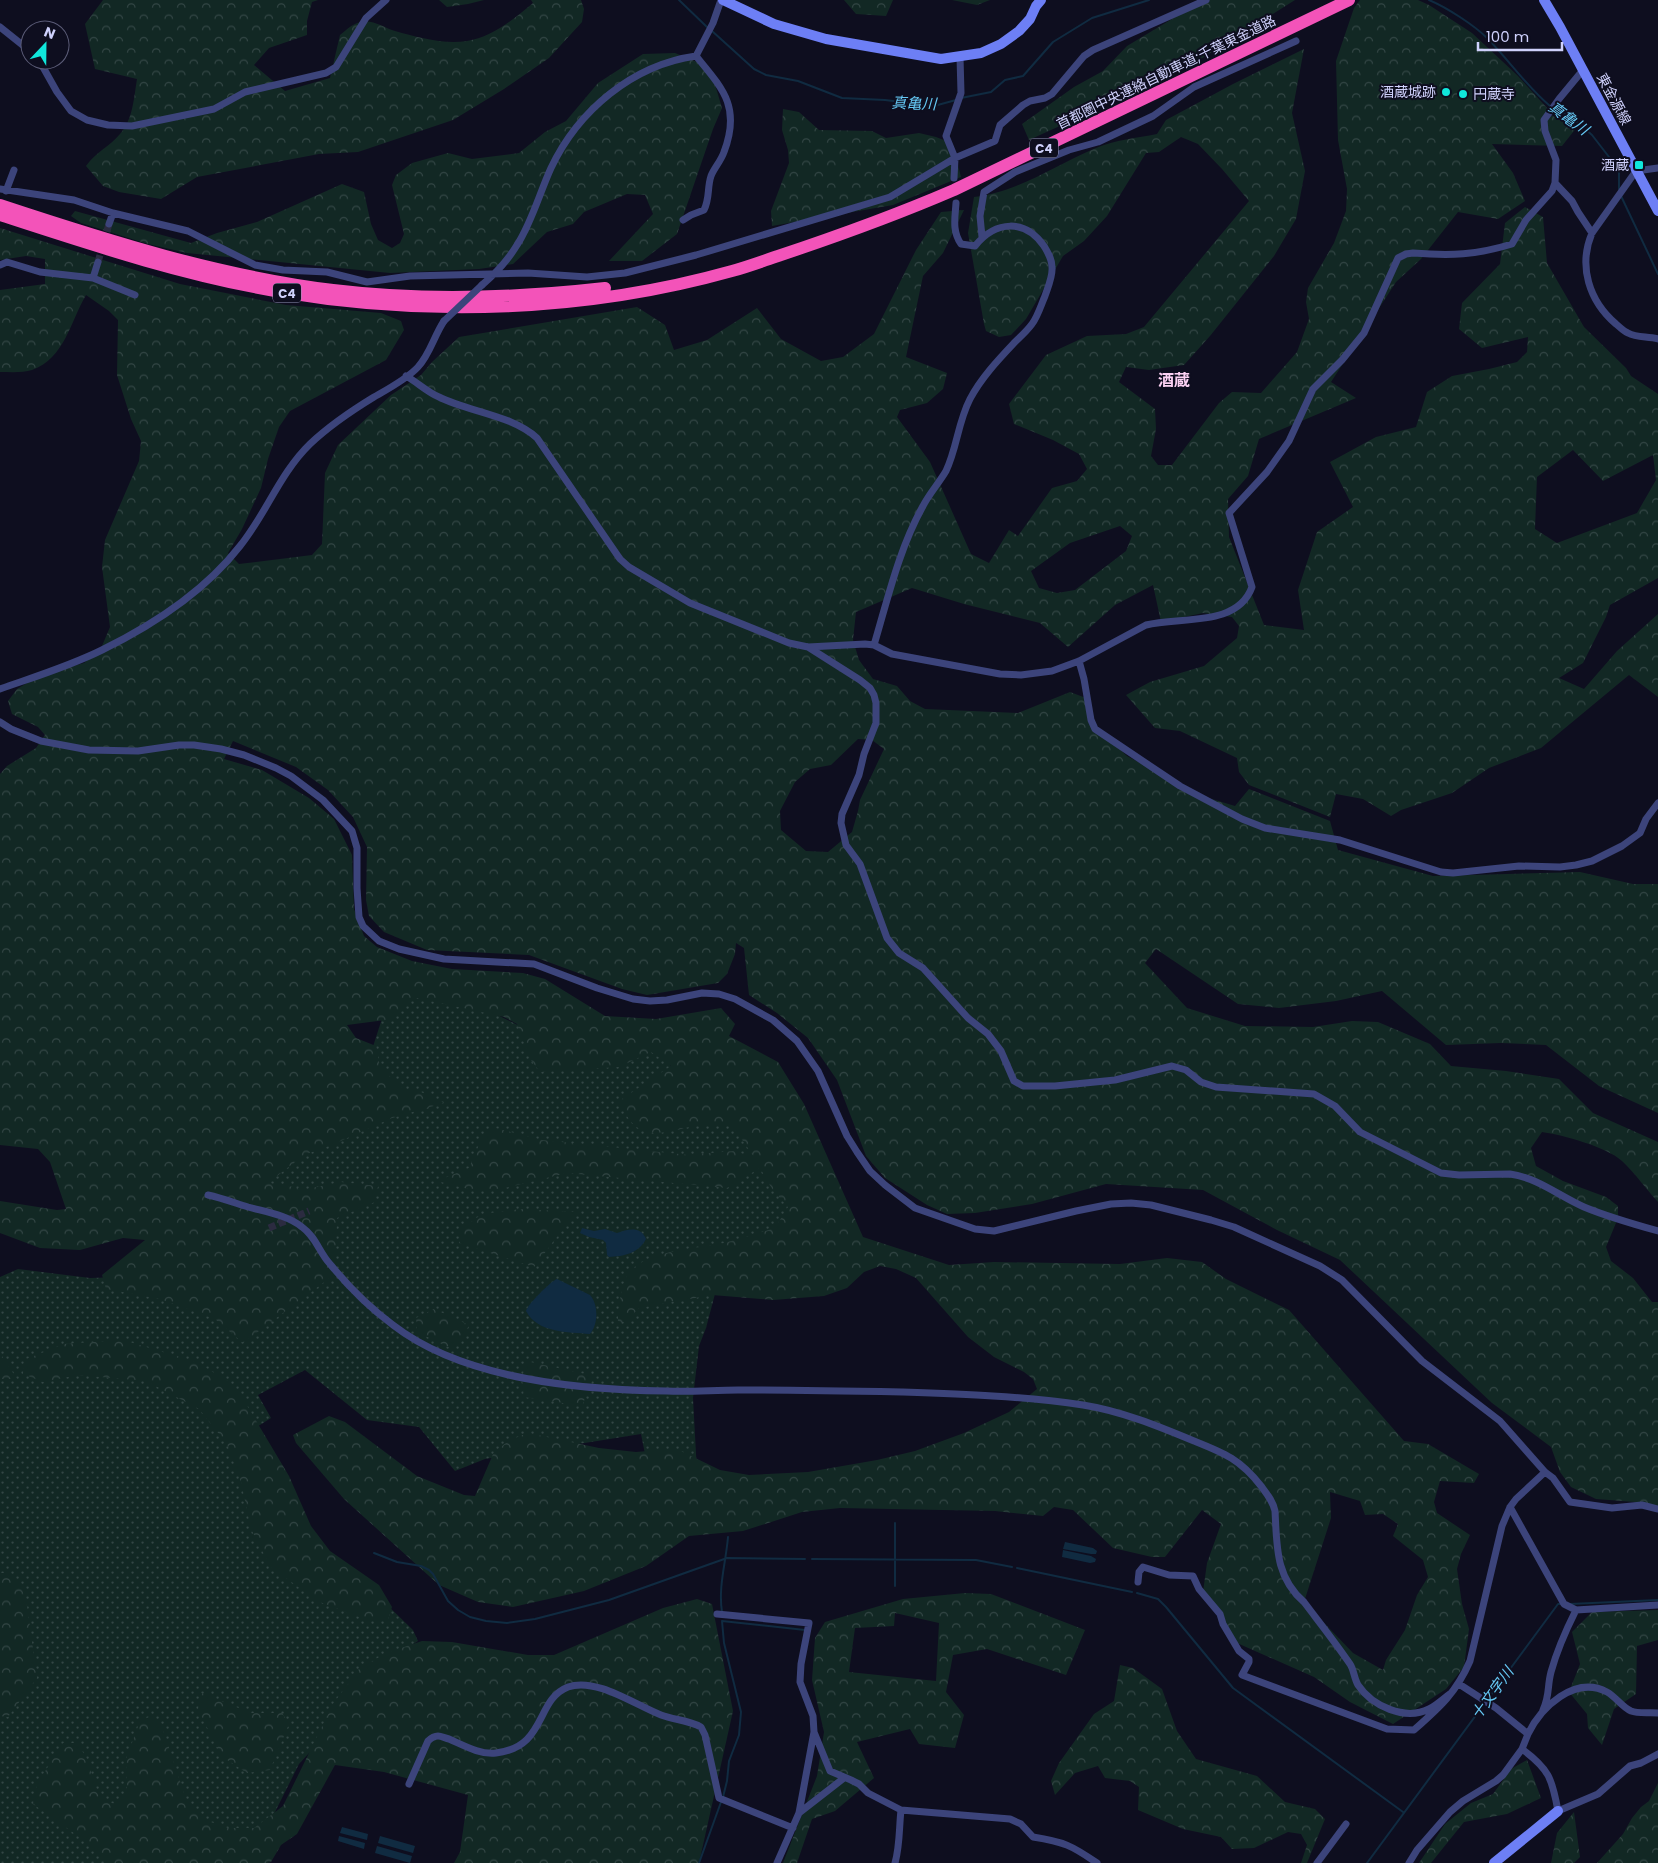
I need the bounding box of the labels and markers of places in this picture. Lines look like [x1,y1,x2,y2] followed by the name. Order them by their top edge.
[1380,82,1436,102] place label: 酒蔵城跡
[1473,84,1515,104] place label: 円蔵寺
[1440,86,1452,98] marker: 酒蔵城跡
[1457,88,1469,100] marker: 円蔵寺
[1601,155,1629,175] place label: 酒蔵
[1633,159,1645,171] marker: 酒蔵

